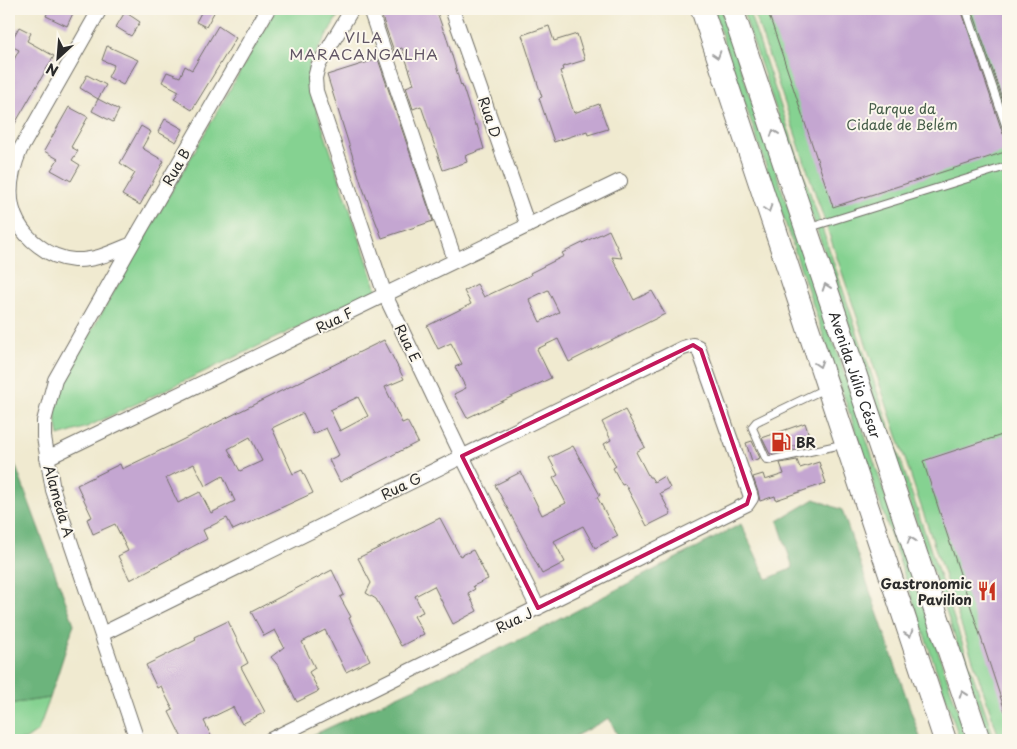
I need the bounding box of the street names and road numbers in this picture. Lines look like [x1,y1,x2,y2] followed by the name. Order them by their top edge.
[473,94,507,140] street label: Rua D
[157,144,195,190] street label: Rua B
[312,302,356,338] street label: Rua F
[824,308,887,442] street label: Avenida Júlio César
[390,321,426,366] street label: Rua E
[39,462,79,540] street label: Alameda A
[377,467,425,505] street label: Rua G
[492,602,536,638] street label: Rua J

